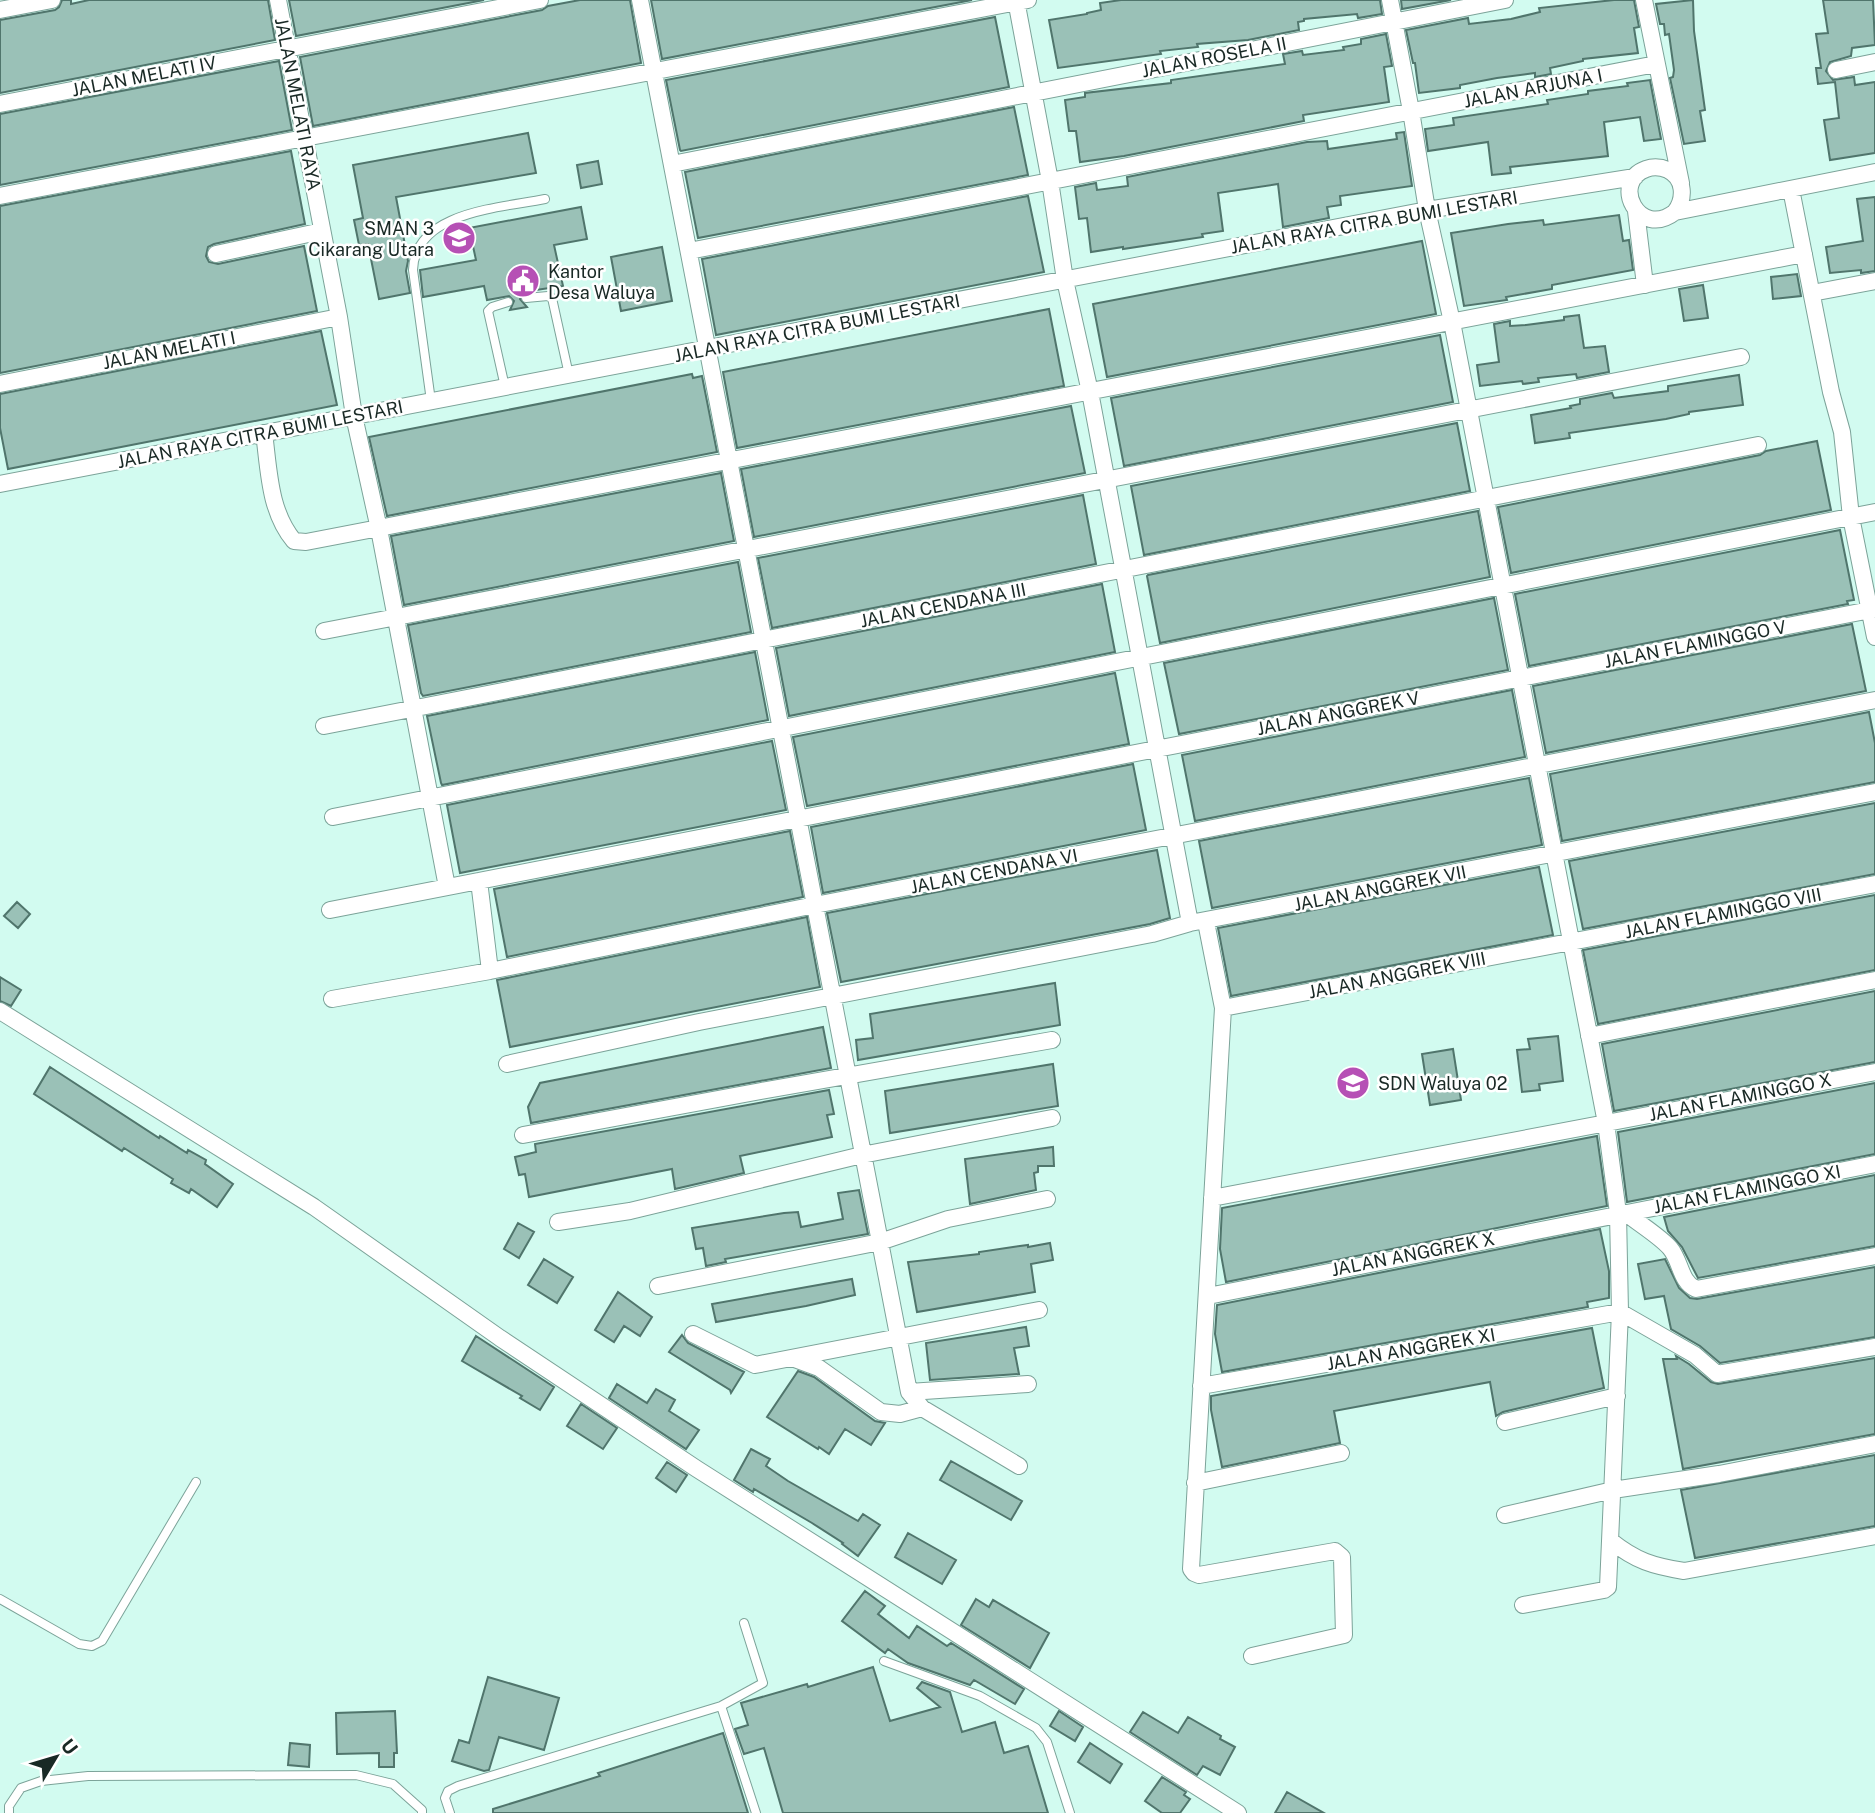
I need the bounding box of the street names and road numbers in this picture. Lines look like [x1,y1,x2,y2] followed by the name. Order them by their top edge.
[271,16,325,192] street label: JALAN MELATI RAYA
[1140,33,1288,81] street label: JALAN ROSELA II
[70,52,218,100] street label: JALAN MELATI IV
[1462,64,1604,112] street label: JALAN ARJUNA I
[1229,186,1519,258] street label: JALAN RAYA CITRA BUMI LESTARI
[672,290,962,366] street label: JALAN RAYA CITRA BUMI LESTARI
[101,327,237,373] street label: JALAN MELATI I
[115,396,405,472] street label: JALAN RAYA CITRA BUMI LESTARI
[858,579,1028,631] street label: JALAN CENDANA III
[1602,616,1788,672] street label: JALAN FLAMINGGO V
[1255,687,1421,739] street label: JALAN ANGGREK V
[909,844,1079,898] street label: JALAN CENDANA VI
[1292,861,1468,915] street label: JALAN ANGGREK VII
[1623,884,1823,942] street label: JALAN FLAMINGGO VIII
[1306,947,1488,1003] street label: JALAN ANGGREK VIII
[1647,1069,1833,1125] street label: JALAN FLAMINGGO X
[1651,1160,1843,1218] street label: JALAN FLAMINGGO XI
[1330,1228,1496,1280] street label: JALAN ANGGREK X
[1325,1324,1497,1374] street label: JALAN ANGGREK XI

